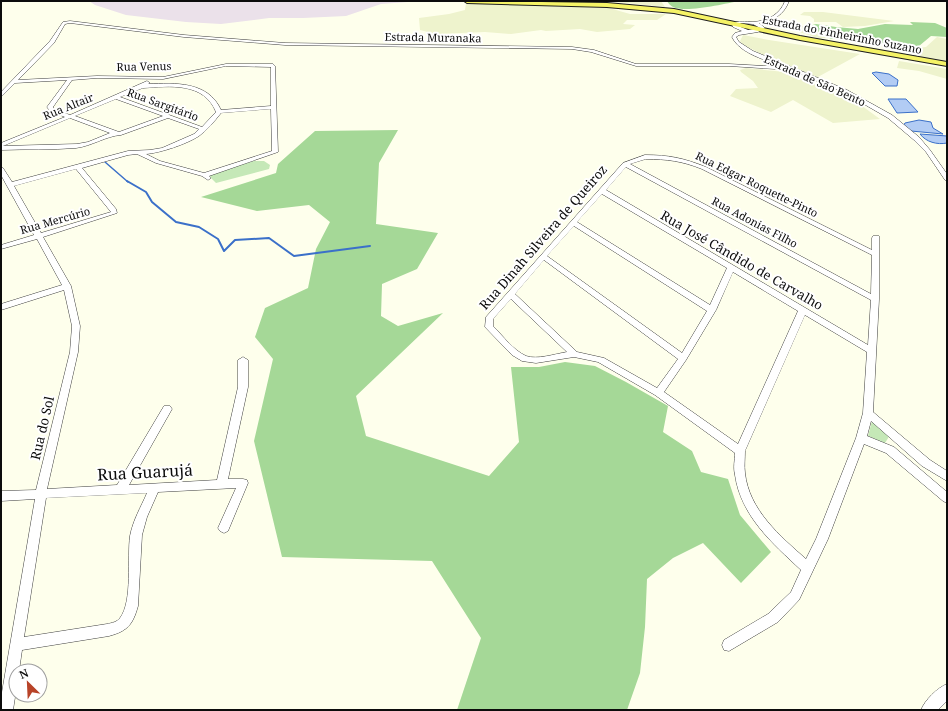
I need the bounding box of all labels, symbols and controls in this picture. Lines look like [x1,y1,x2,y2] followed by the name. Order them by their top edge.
[761,11,923,57] street label: Estrada do Pinheirinho Suzano
[384,29,482,45] street label: Estrada Muranaka
[762,51,868,109] street label: Estrada de São Bento
[116,58,172,74] street label: Rua Venus
[125,84,201,124] street label: Rua Sargitário
[41,89,96,123] street label: Rua Altair
[693,148,821,220] street label: Rua Edgar Roquette-Pinto
[475,161,611,313] street label: Rua Dinah Silveira de Queiroz
[709,193,801,251] street label: Rua Adonias Filho
[18,203,92,237] street label: Rua Mercúrio
[657,206,827,314] street label: Rua José Cândido de Carvalho
[26,394,58,462] street label: Rua do Sol
[97,459,193,485] street label: Rua Guarujá
[8,663,48,703] north arrow
[17,665,31,682] text: N

